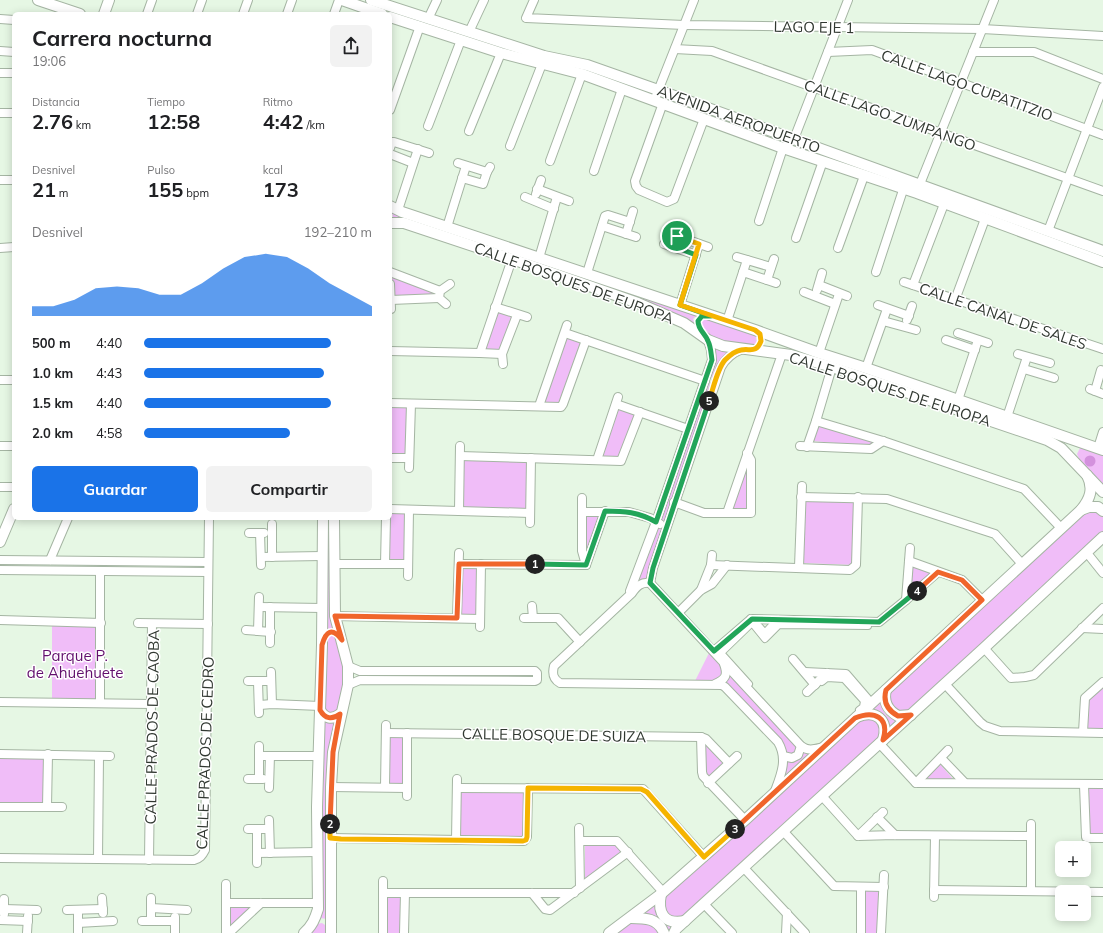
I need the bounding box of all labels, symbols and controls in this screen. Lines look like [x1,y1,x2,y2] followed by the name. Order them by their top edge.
[773,17,855,37] street label: LAGO EJE 1
[32,24,212,52] text: Carrera nocturna
[330,25,372,67] button: share
[879,45,1055,125] street label: CALLE LAGO CUPATITZIO
[32,53,66,69] text: 19:06
[801,75,979,155] street label: CALLE LAGO ZUMPANGO
[655,81,823,157] street label: AVENIDA AEROPUERTO
[32,95,80,109] text: Distancia
[147,95,185,109] text: Tiempo
[263,95,293,109] text: Ritmo
[32,109,73,134] text: 2.76
[147,109,200,134] text: 12:58
[263,109,304,134] text: 4:42
[73,118,91,132] text: km
[304,118,325,132] text: /km
[32,163,75,177] text: Desnivel
[147,163,175,177] text: Pulso
[263,163,283,177] text: kcal
[32,177,56,202] text: 21
[147,177,183,202] text: 155
[263,177,299,202] text: 173
[56,186,69,200] text: m
[183,186,209,200] text: bpm
[660,219,694,253] pin
[32,224,83,240] text: Desnivel
[304,224,372,240] text: 192–210 m
[666,225,688,247] icon: arrive
[472,238,676,328] street label: CALLE BOSQUES DE EUROPA
[917,278,1089,354] street label: CALLE CANAL DE SALES
[32,335,71,351] text: 500 m
[96,335,122,351] text: 4:40
[787,347,993,431] street label: CALLE BOSQUES DE EUROPA
[32,365,73,381] text: 1.0 km
[96,365,122,381] text: 4:43
[699,391,719,411] pin: 5
[706,394,712,408] text: 5
[32,395,73,411] text: 1.5 km
[96,395,122,411] text: 4:40
[32,425,73,441] text: 2.0 km
[96,425,122,441] text: 4:58
[32,466,198,512] button: Guardar
[206,466,372,512] button: Compartir
[525,554,545,574] pin: 1
[532,557,538,571] text: 1
[907,581,927,601] pin: 4
[914,584,920,598] text: 4
[141,630,163,824] street label: CALLE PRADOS DE CAOBA
[27,646,123,682] park label: Parque P. de Ahuehuete
[192,656,218,850] street label: CALLE PRADOS DE CEDRO
[462,724,646,746] street label: CALLE BOSQUE DE SUIZA
[320,814,340,834] pin: 2
[327,817,333,831] text: 2
[725,819,745,839] pin: 3
[732,822,738,836] text: 3
[1055,841,1091,921] map controls
[1055,841,1091,877] button: +
[1055,885,1091,921] button: −

